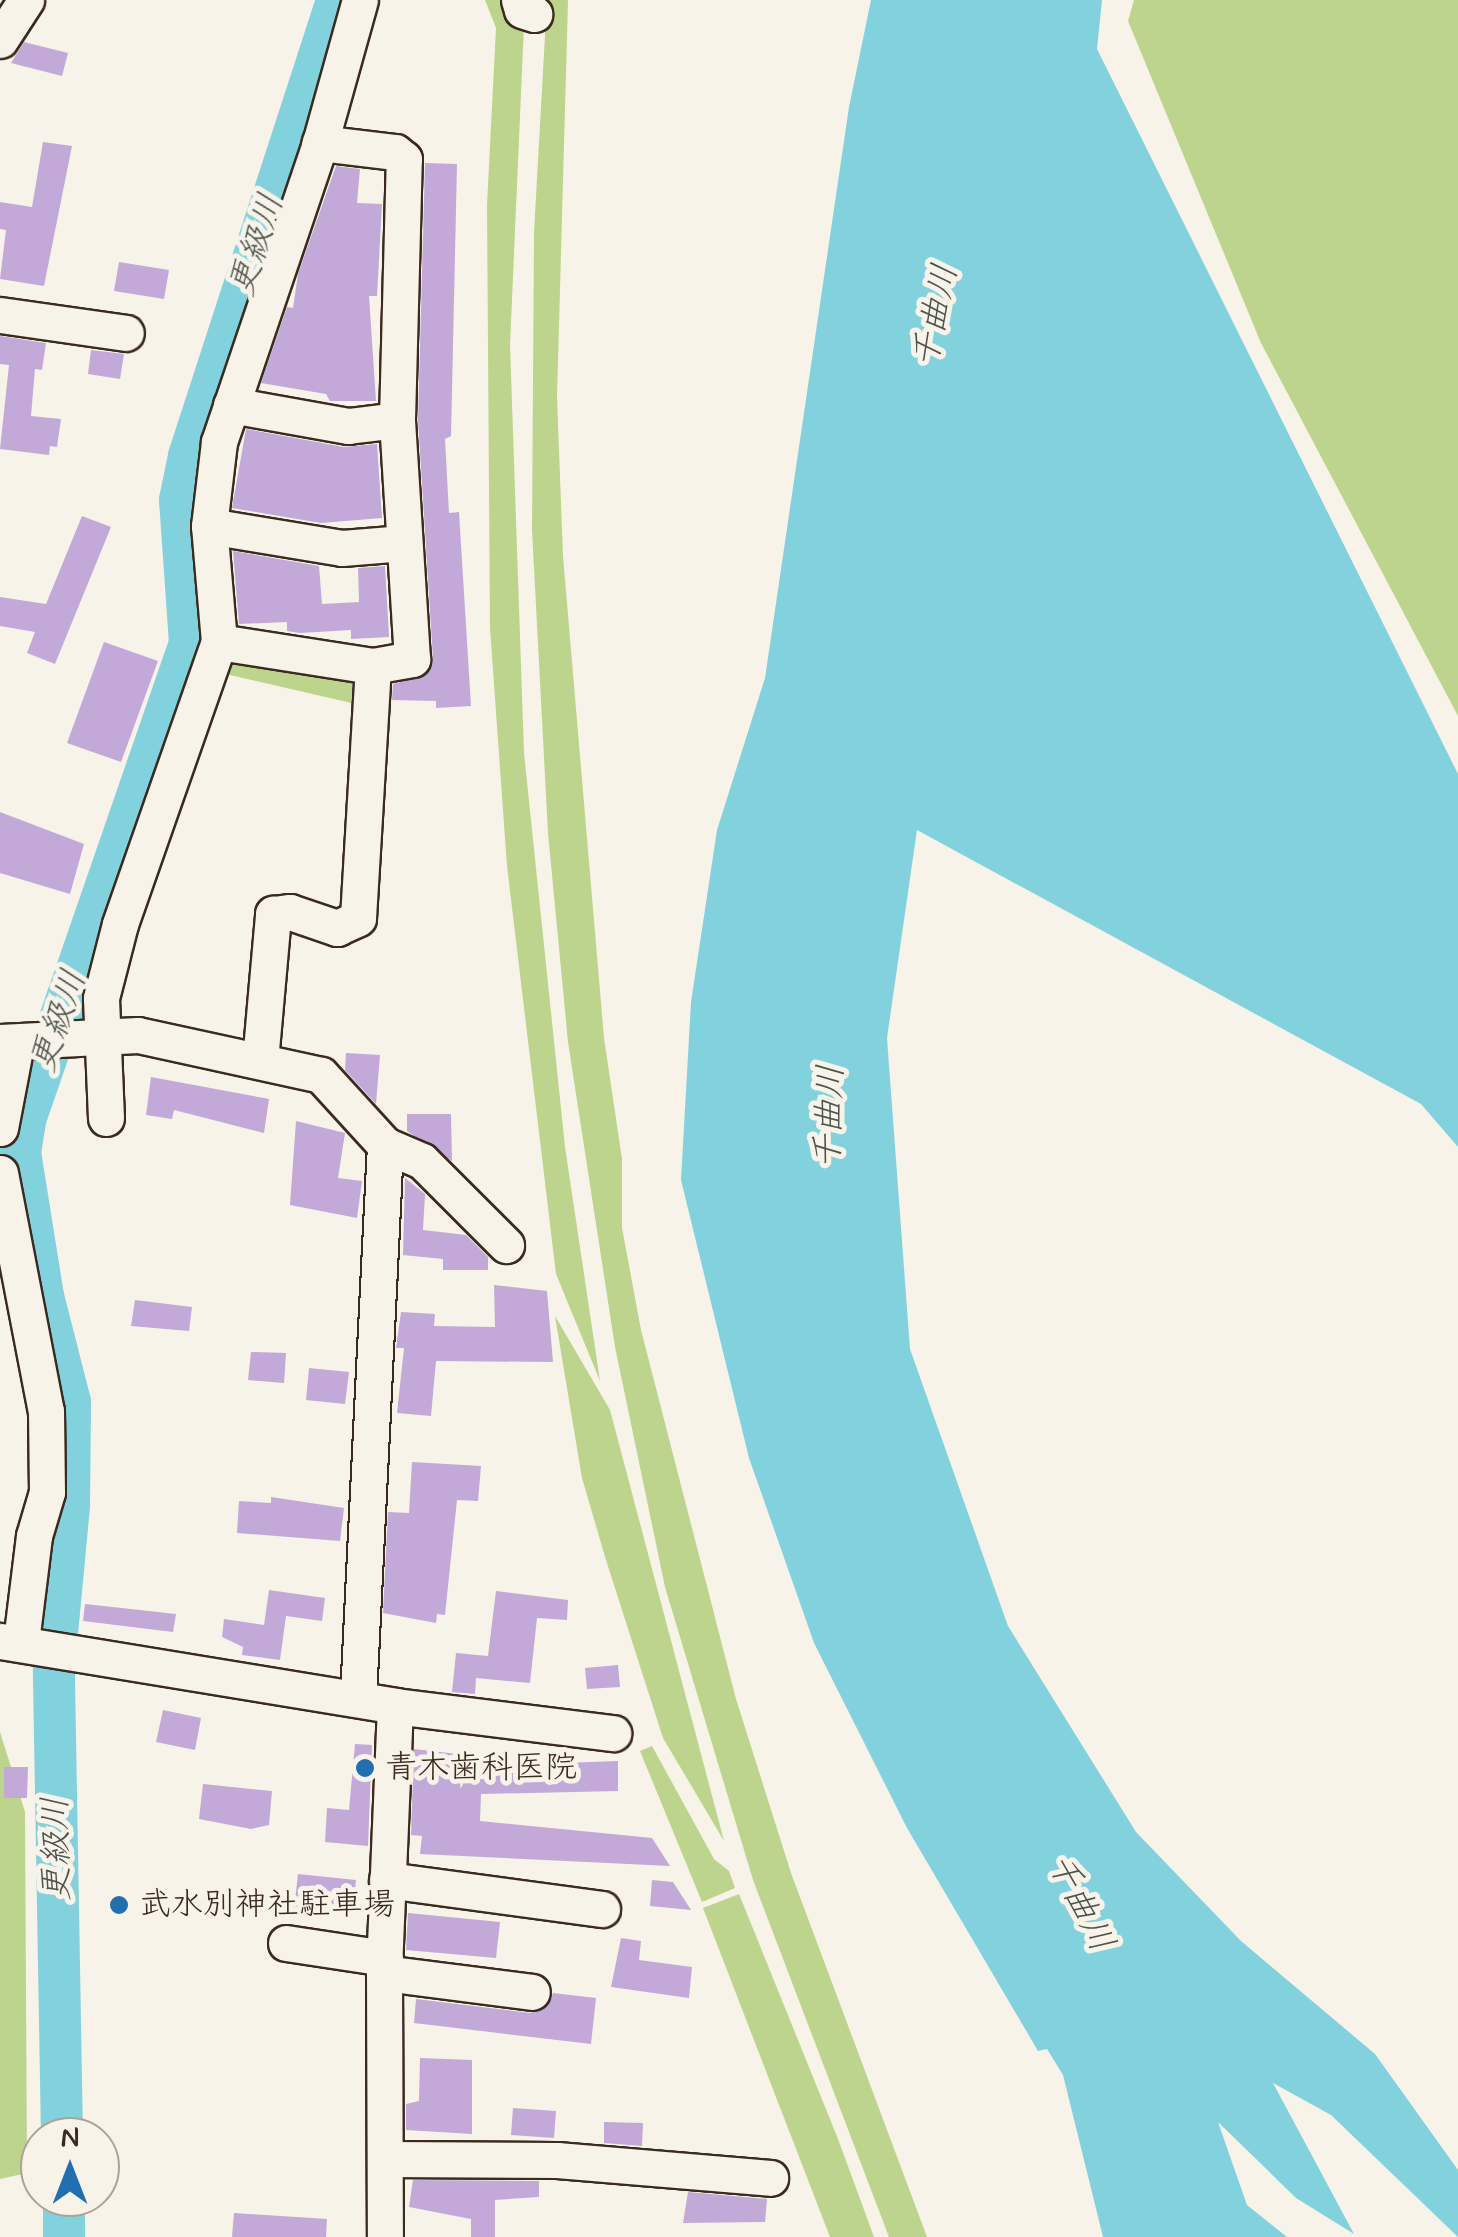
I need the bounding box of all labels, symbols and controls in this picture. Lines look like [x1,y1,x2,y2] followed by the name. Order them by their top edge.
[221,189,293,301] water label: 更級川
[905,260,967,372] water label: 千曲川
[22,965,96,1077] water label: 更級川
[807,1064,853,1170] water label: 千曲川
[385,1749,577,1787] place label: 青木歯科医院
[354,1757,376,1779] marker: 青木歯科医院
[35,1796,79,1902] water label: 更級川
[1037,1847,1123,1959] water label: 千曲川
[139,1886,395,1924] place label: 武水別神社駐車場
[108,1894,130,1916] marker: 武水別神社駐車場
[20,2117,120,2217] north arrow
[61,2120,79,2157] text: N

